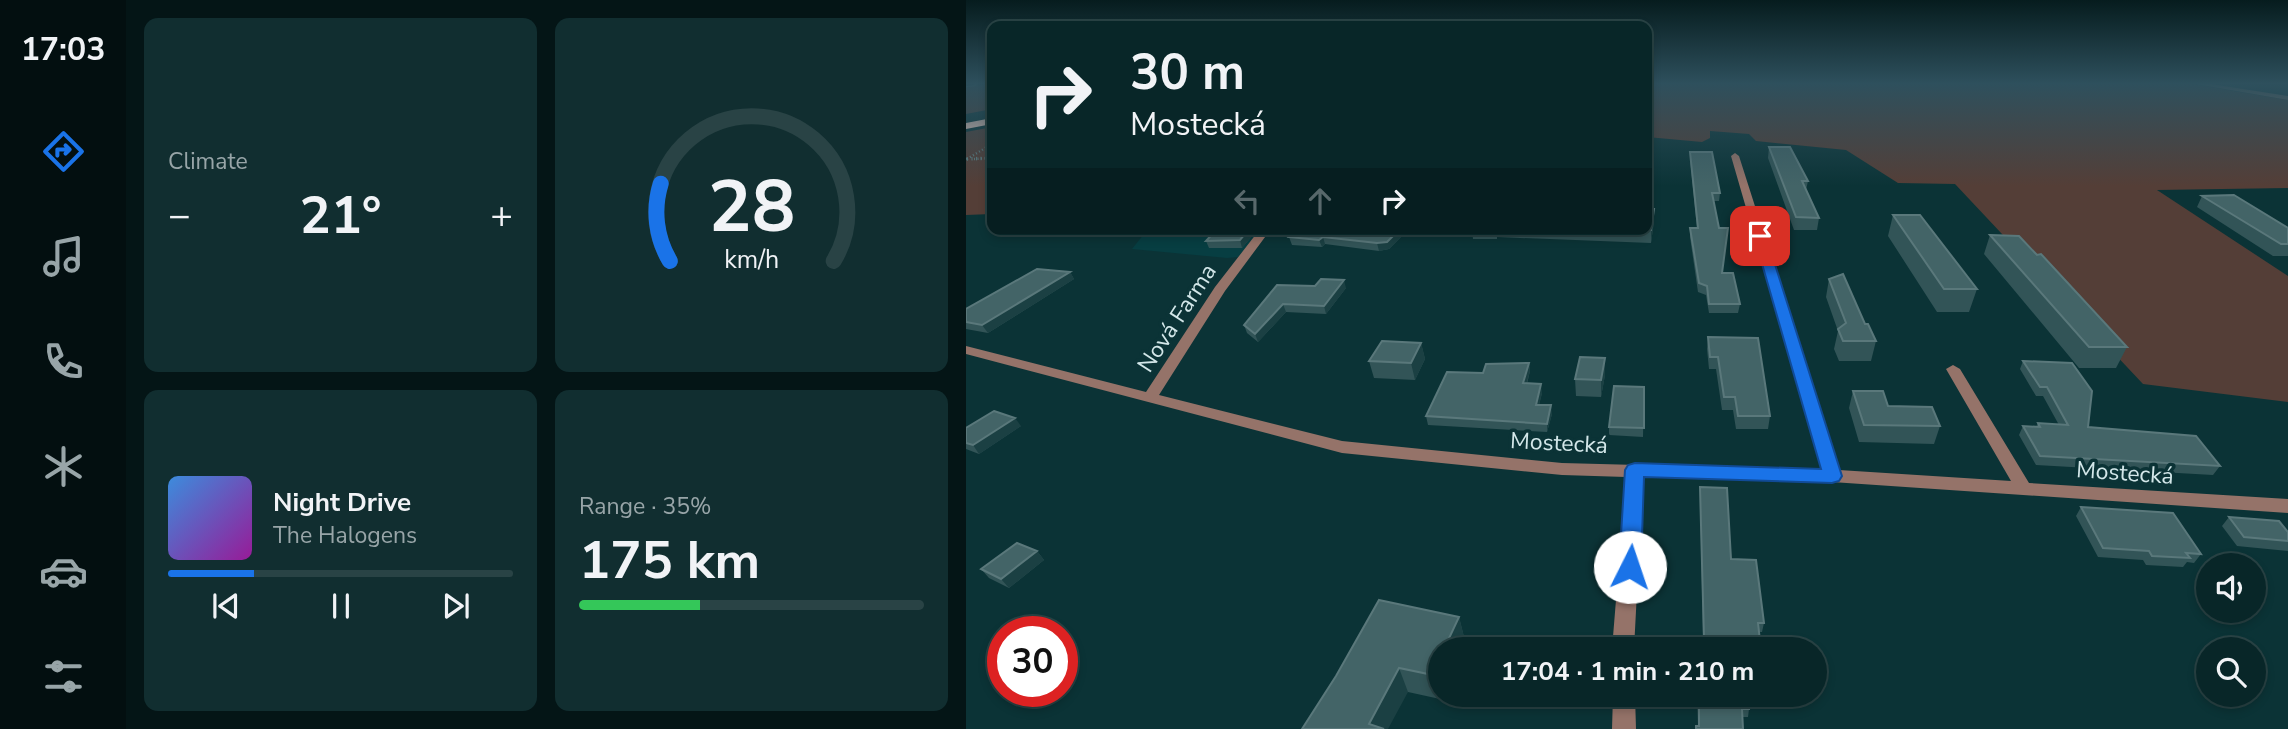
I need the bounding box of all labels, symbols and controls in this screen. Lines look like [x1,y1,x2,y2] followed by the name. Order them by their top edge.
[21,28,105,71] text: 17:03
[1130,39,1245,106] text: 30 m
[1015,49,1106,140] icon: right
[1130,103,1266,146] text: Mostecká
[39,127,88,176] icon: directions
[168,146,248,177] text: Climate
[708,157,795,257] text: 28
[299,180,382,251] text: 21°
[1228,182,1266,220] icon: left
[1301,182,1339,220] icon: ahead
[1374,182,1412,220] icon: right
[168,190,191,241] text: −
[490,190,513,241] text: +
[1730,206,1790,266] pin
[1741,217,1779,255] icon: arrive
[39,232,88,281] icon: music
[724,243,779,277] text: km/h
[1130,258,1224,378] street label: Nová Farma
[39,337,88,386] icon: phone
[1509,425,1609,461] street label: Mostecká
[39,442,88,491] icon: climate
[2075,454,2175,492] street label: Mostecká
[273,485,411,520] text: Night Drive
[579,491,711,522] text: Range · 35%
[273,520,417,551] text: The Halogens
[579,525,760,596] text: 175 km
[1593,530,1667,604] position arrow
[39,547,88,596] icon: car
[2196,553,2266,707] map controls
[2196,553,2266,623] button: sound
[207,587,245,625] icon: previous
[322,587,360,625] icon: pause
[437,587,475,625] icon: next
[987,616,1078,707] speed limit sign: 30
[2196,637,2266,707] button: search
[39,652,88,701] icon: filters
[1501,654,1754,689] text: 17:04 · 1 min · 210 m

